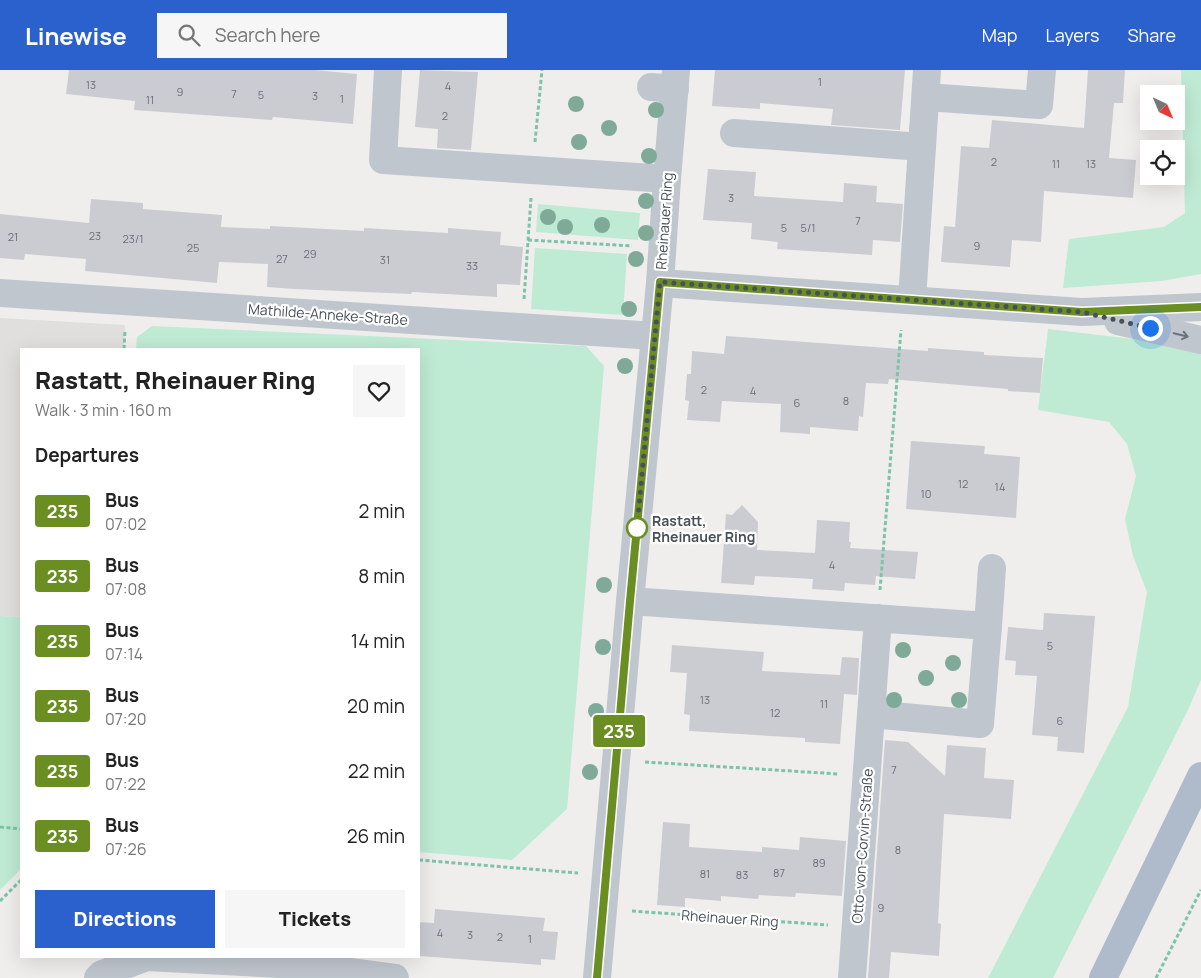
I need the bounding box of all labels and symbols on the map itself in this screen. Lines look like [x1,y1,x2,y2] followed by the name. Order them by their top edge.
[818,74,822,89] house number: 1
[86,77,96,92] house number: 13
[445,78,451,93] house number: 4
[177,84,184,99] house number: 9
[1140,85,1185,130] north arrow
[231,86,237,101] house number: 7
[258,87,264,102] house number: 5
[312,88,318,103] house number: 3
[340,91,344,106] house number: 1
[146,92,154,107] house number: 11
[442,108,448,123] house number: 2
[991,154,997,169] house number: 2
[1052,156,1060,171] house number: 11
[1086,156,1096,171] house number: 13
[651,172,677,270] street label: Rheinauer Ring
[728,190,734,205] house number: 3
[855,213,861,228] house number: 7
[781,220,787,235] house number: 5
[801,220,815,235] house number: 5/1
[89,228,101,243] house number: 23
[8,229,18,244] house number: 21
[123,231,143,246] house number: 23/1
[974,238,981,253] house number: 9
[187,240,199,255] house number: 25
[303,246,317,261] house number: 29
[276,251,288,266] house number: 27
[380,252,390,267] house number: 31
[466,258,478,273] house number: 33
[248,299,408,329] street label: Mathilde-Anneke-Straße
[1138,316,1163,341] your location
[1172,331,1188,340] one-way arrow
[701,382,707,397] house number: 2
[750,383,756,398] house number: 4
[843,393,849,408] house number: 8
[794,395,801,410] house number: 6
[958,476,968,491] house number: 12
[995,479,1005,494] house number: 14
[920,486,932,501] house number: 10
[652,511,755,546] place label: Rastatt, Rheinauer Ring
[626,517,648,539] marker: Rastatt, Rheinauer Ring
[829,557,835,572] house number: 4
[1047,638,1053,653] house number: 5
[700,692,710,707] house number: 13
[820,696,828,711] house number: 11
[770,705,780,720] house number: 12
[1057,713,1064,728] house number: 6
[590,715,648,747] line badge: 235
[891,762,897,777] house number: 7
[847,768,877,924] street label: Otto-von-Corvin-Straße
[895,842,901,857] house number: 8
[812,855,826,870] house number: 89
[773,865,785,880] house number: 87
[700,866,710,881] house number: 81
[736,867,748,882] house number: 83
[878,900,885,915] house number: 9
[681,905,779,931] street label: Rheinauer Ring
[437,925,443,940] house number: 4
[467,927,473,942] house number: 3
[497,929,503,944] house number: 2
[528,931,532,946] house number: 1

